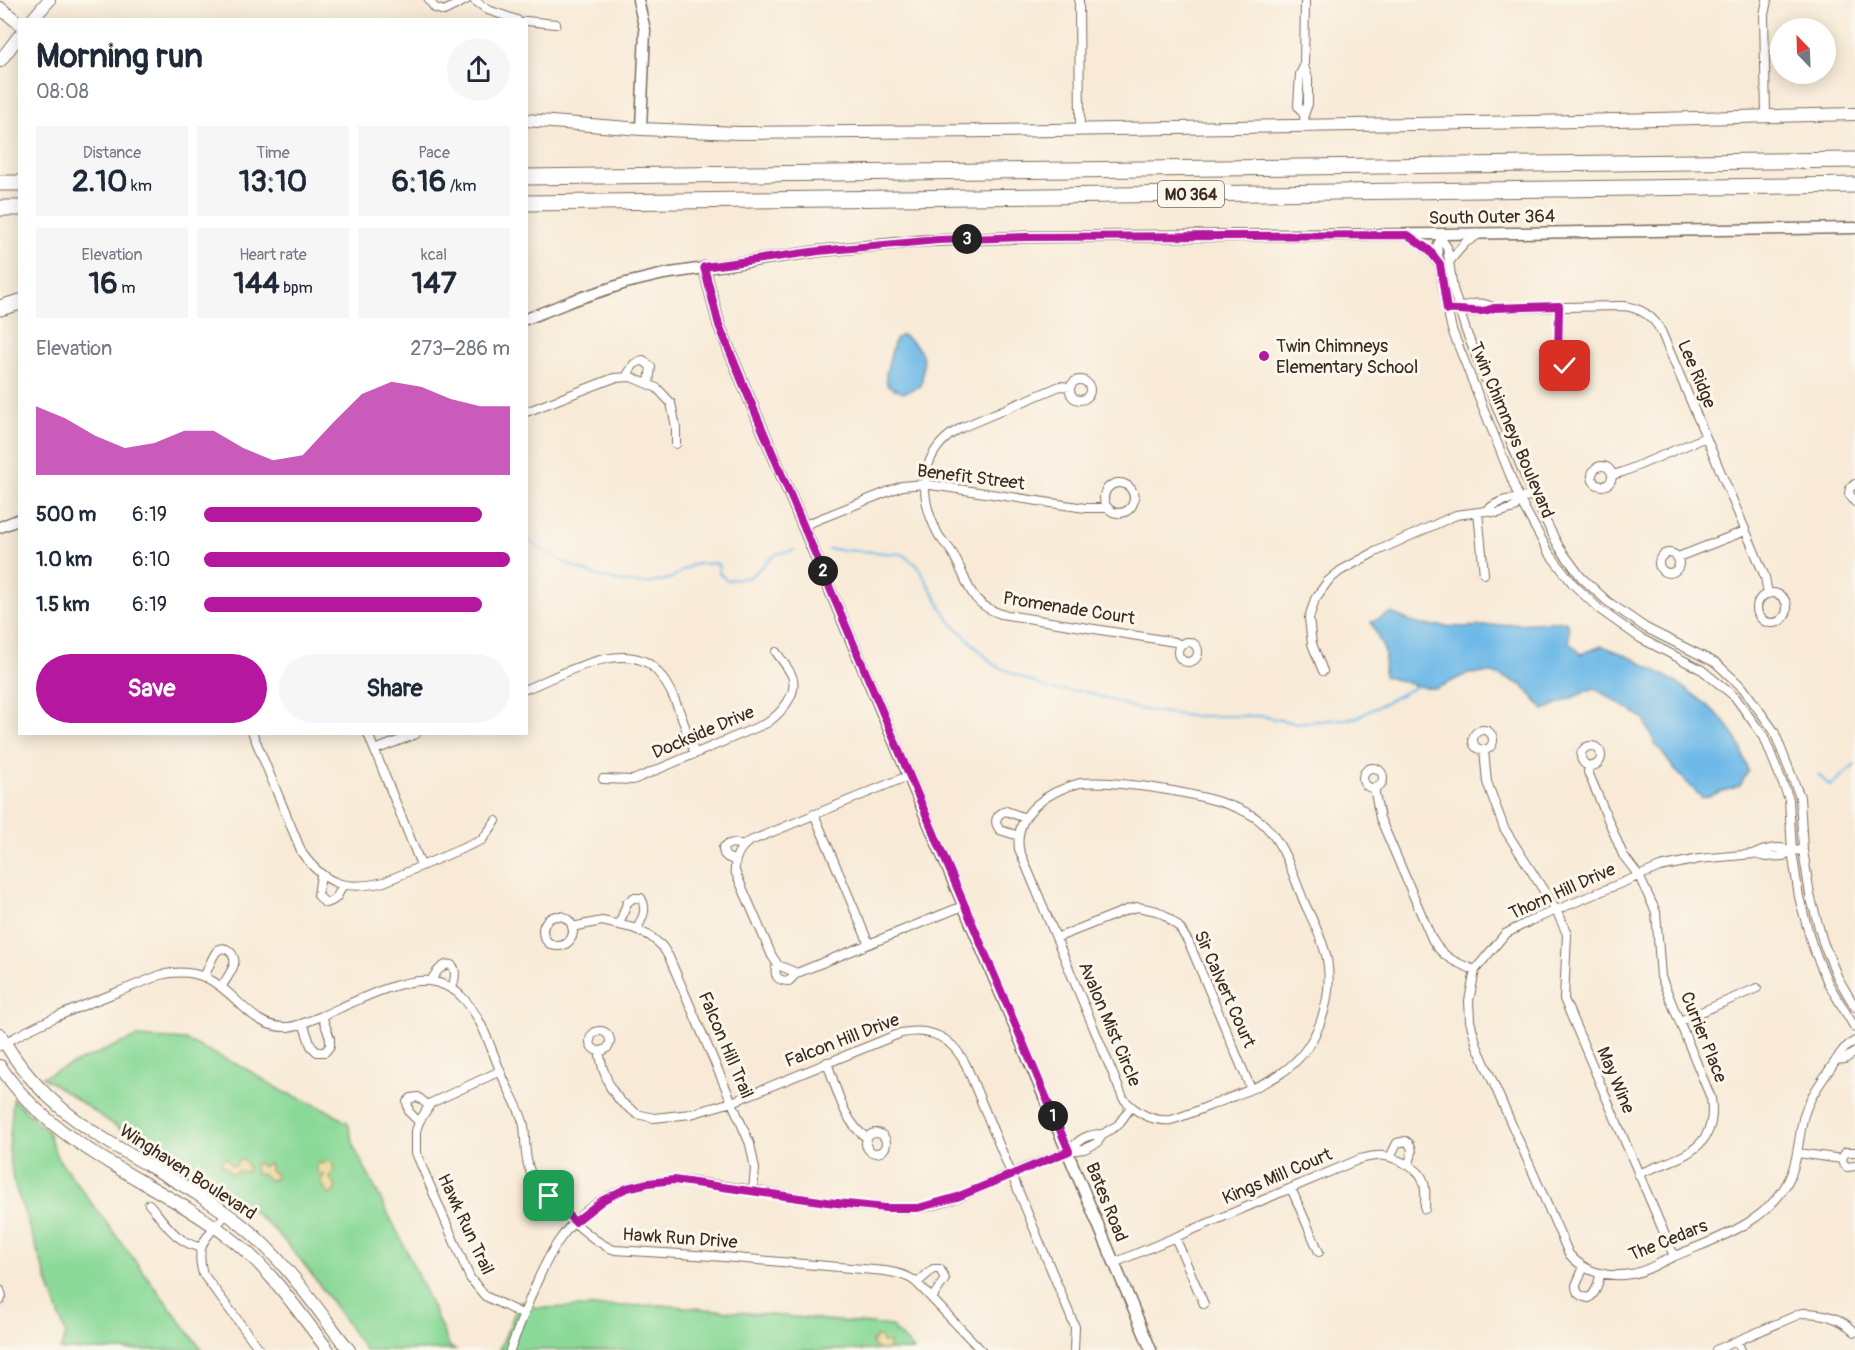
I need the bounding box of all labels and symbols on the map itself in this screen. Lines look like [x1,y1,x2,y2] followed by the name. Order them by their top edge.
[1770,18,1836,84] north arrow
[1158,181,1224,207] road number: MO 364
[1428,205,1556,230] street label: South Outer 364
[952,224,982,254] pin: 3
[1276,335,1418,379] place label: Twin Chimneys Elementary School
[1672,337,1721,412] street label: Lee Ridge
[1464,339,1559,522] street label: Twin Chimneys Boulevard
[1539,340,1590,391] pin
[1257,349,1271,363] marker: Twin Chimneys Elementary School
[916,459,1027,496] street label: Benefit Street
[808,556,838,586] pin: 2
[1001,587,1137,630] street label: Promenade Court
[649,701,758,764] street label: Dockside Drive
[1505,858,1619,925] street label: Thorn Hill Drive
[1188,927,1261,1052] street label: Sir Calvert Court
[1073,958,1146,1090] street label: Avalon Mist Circle
[693,988,758,1102] street label: Falcon Hill Trail
[1675,988,1732,1086] street label: Currier Place
[782,1008,903,1073] street label: Falcon Hill Drive
[1591,1043,1640,1117] street label: May Wine
[1038,1101,1068,1131] pin: 1
[115,1120,261,1225] street label: Winghaven Boulevard
[1219,1143,1336,1210] street label: Kings Mill Court
[1080,1159,1133,1245] street label: Bates Road
[432,1170,499,1278] street label: Hawk Run Trail
[523,1170,574,1221] pin
[1625,1214,1711,1267] street label: The Cedars
[622,1223,738,1254] street label: Hawk Run Drive

